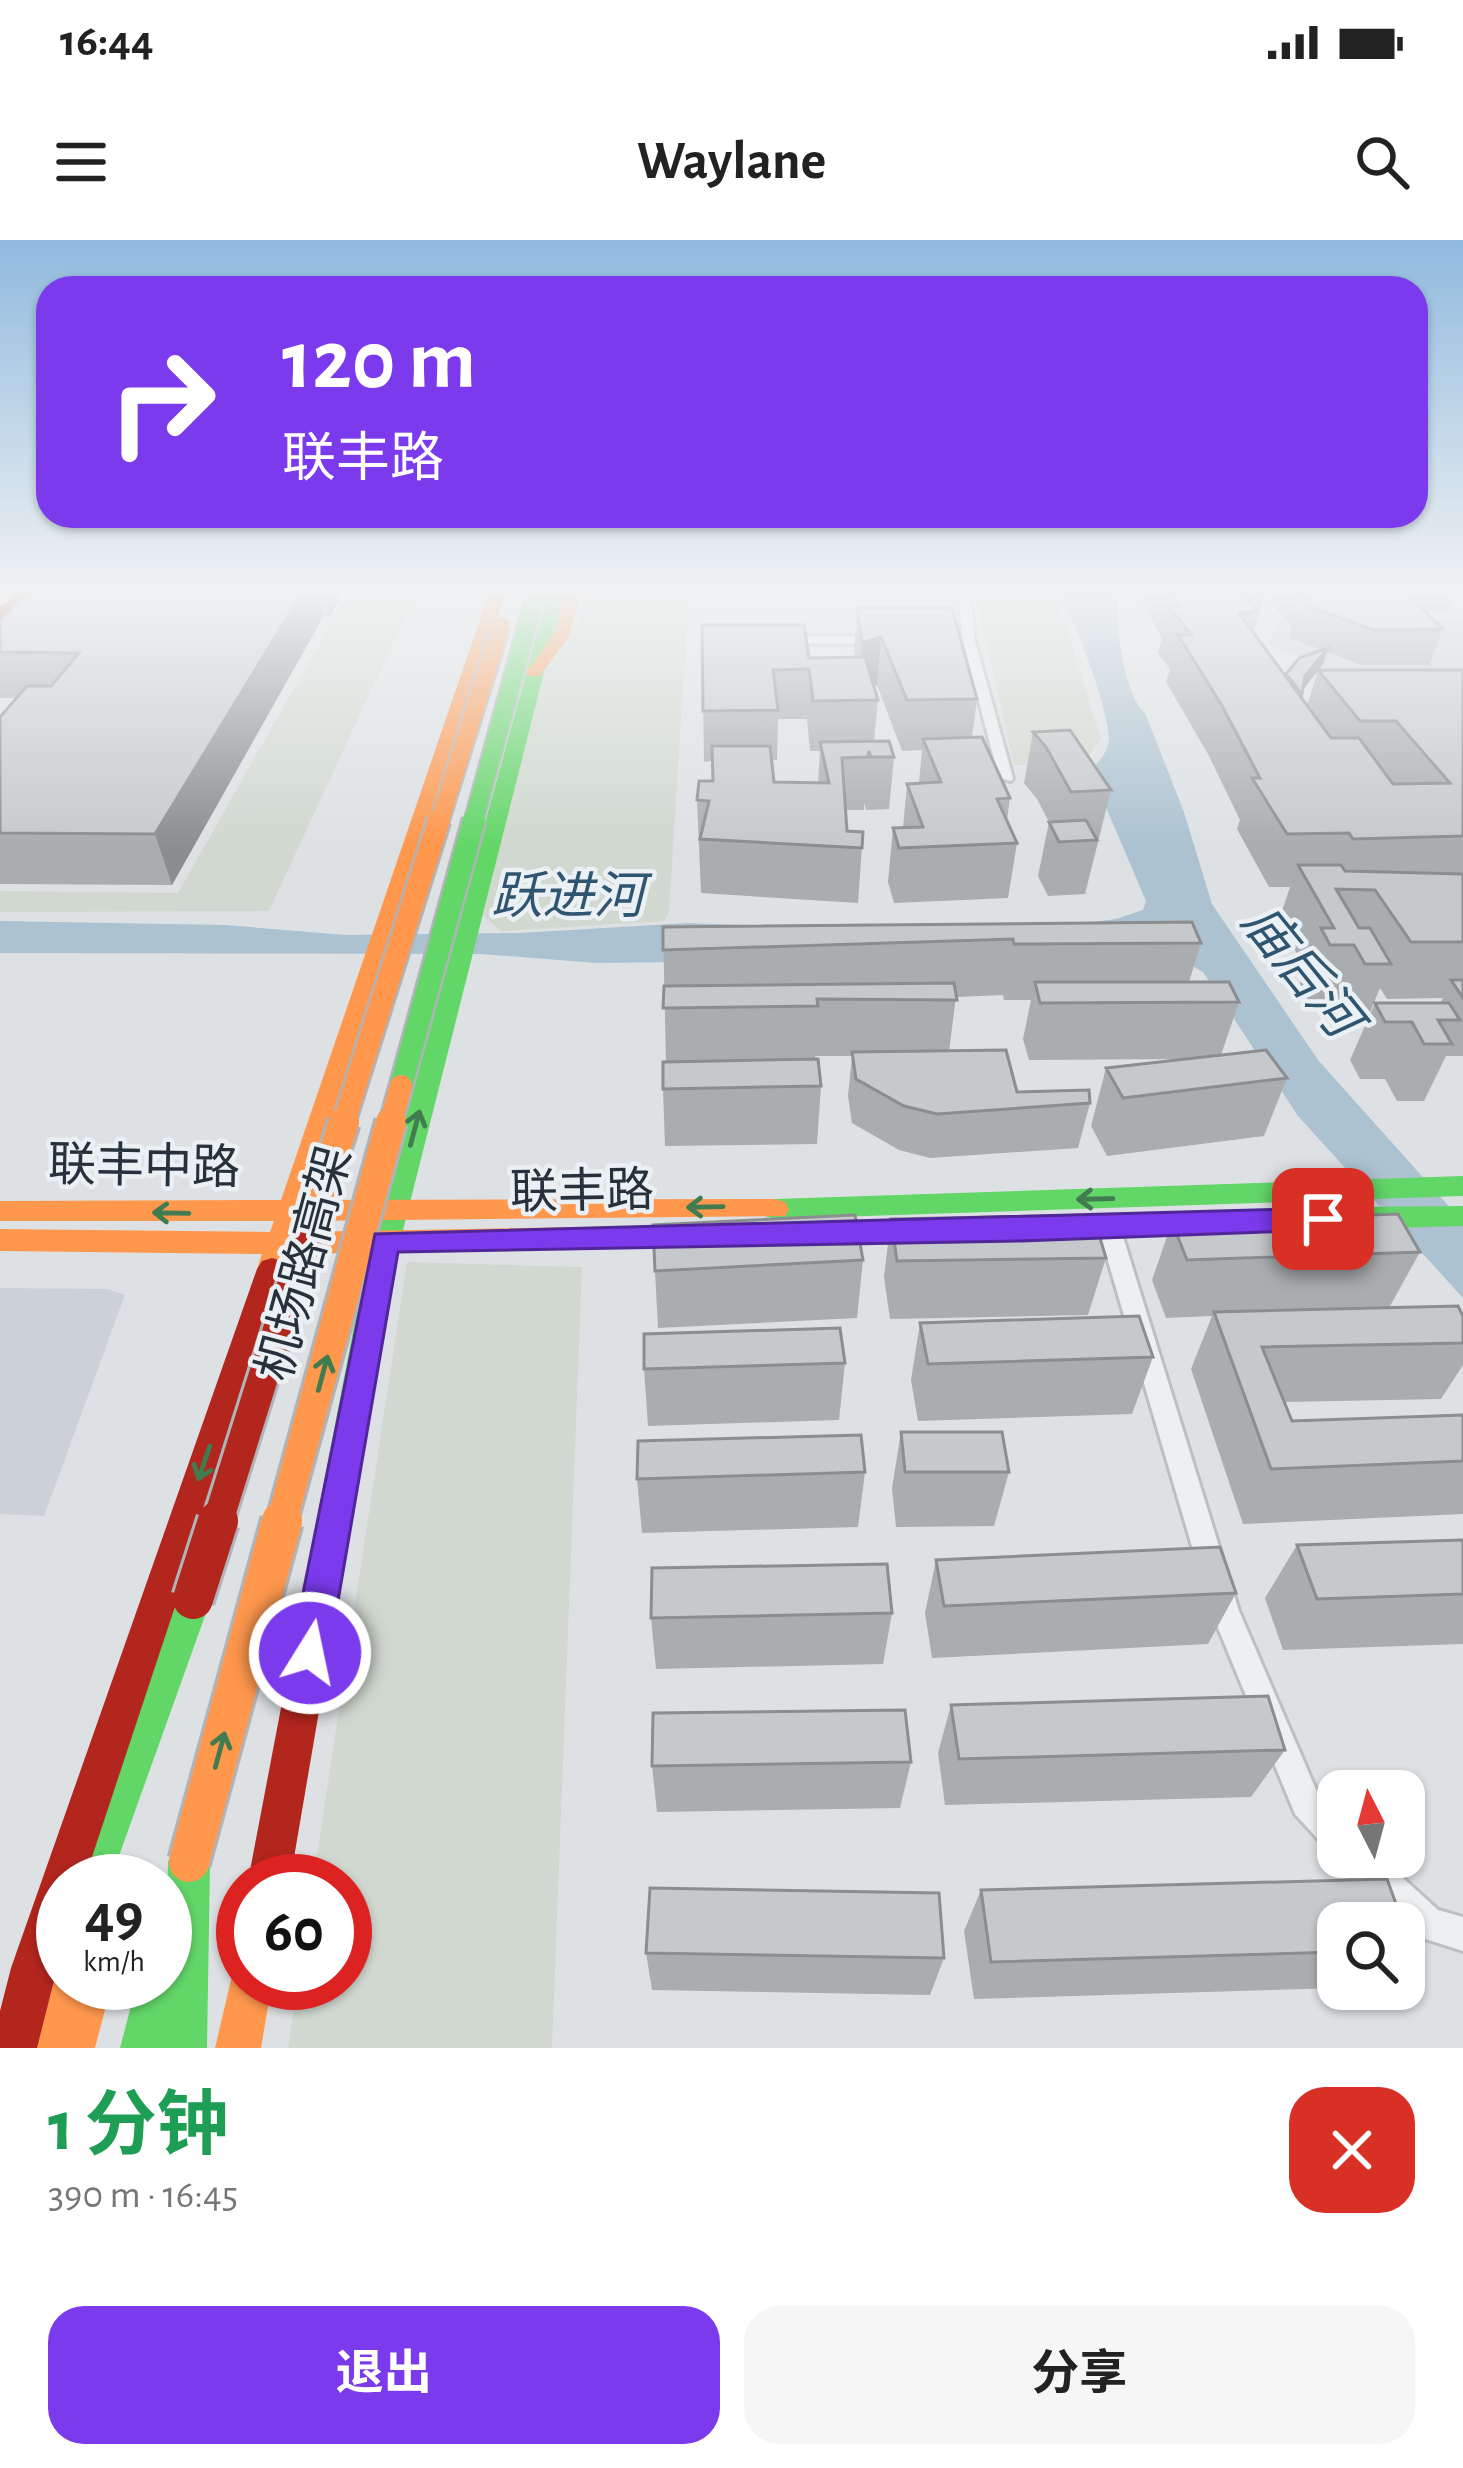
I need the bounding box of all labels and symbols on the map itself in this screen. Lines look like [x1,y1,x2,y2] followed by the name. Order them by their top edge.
[491,870,653,923] water label: 跃进河
[1232,894,1376,1053] water label: 庙后河
[405,1110,427,1148] one-way arrow
[48,1139,240,1194] street label: 联丰中路
[249,1141,360,1386] street label: 机场路高架
[510,1165,654,1218] street label: 联丰路
[1272,1168,1374,1270] pin
[1076,1188,1115,1211] one-way arrow
[686,1196,725,1219] one-way arrow
[152,1202,191,1225] one-way arrow
[313,1355,335,1393] one-way arrow
[191,1444,213,1482] one-way arrow
[247,1590,373,1716] position arrow
[210,1731,232,1769] one-way arrow
[1317,1770,1425,1878] north arrow
[216,1854,372,2010] speed limit sign: 60

